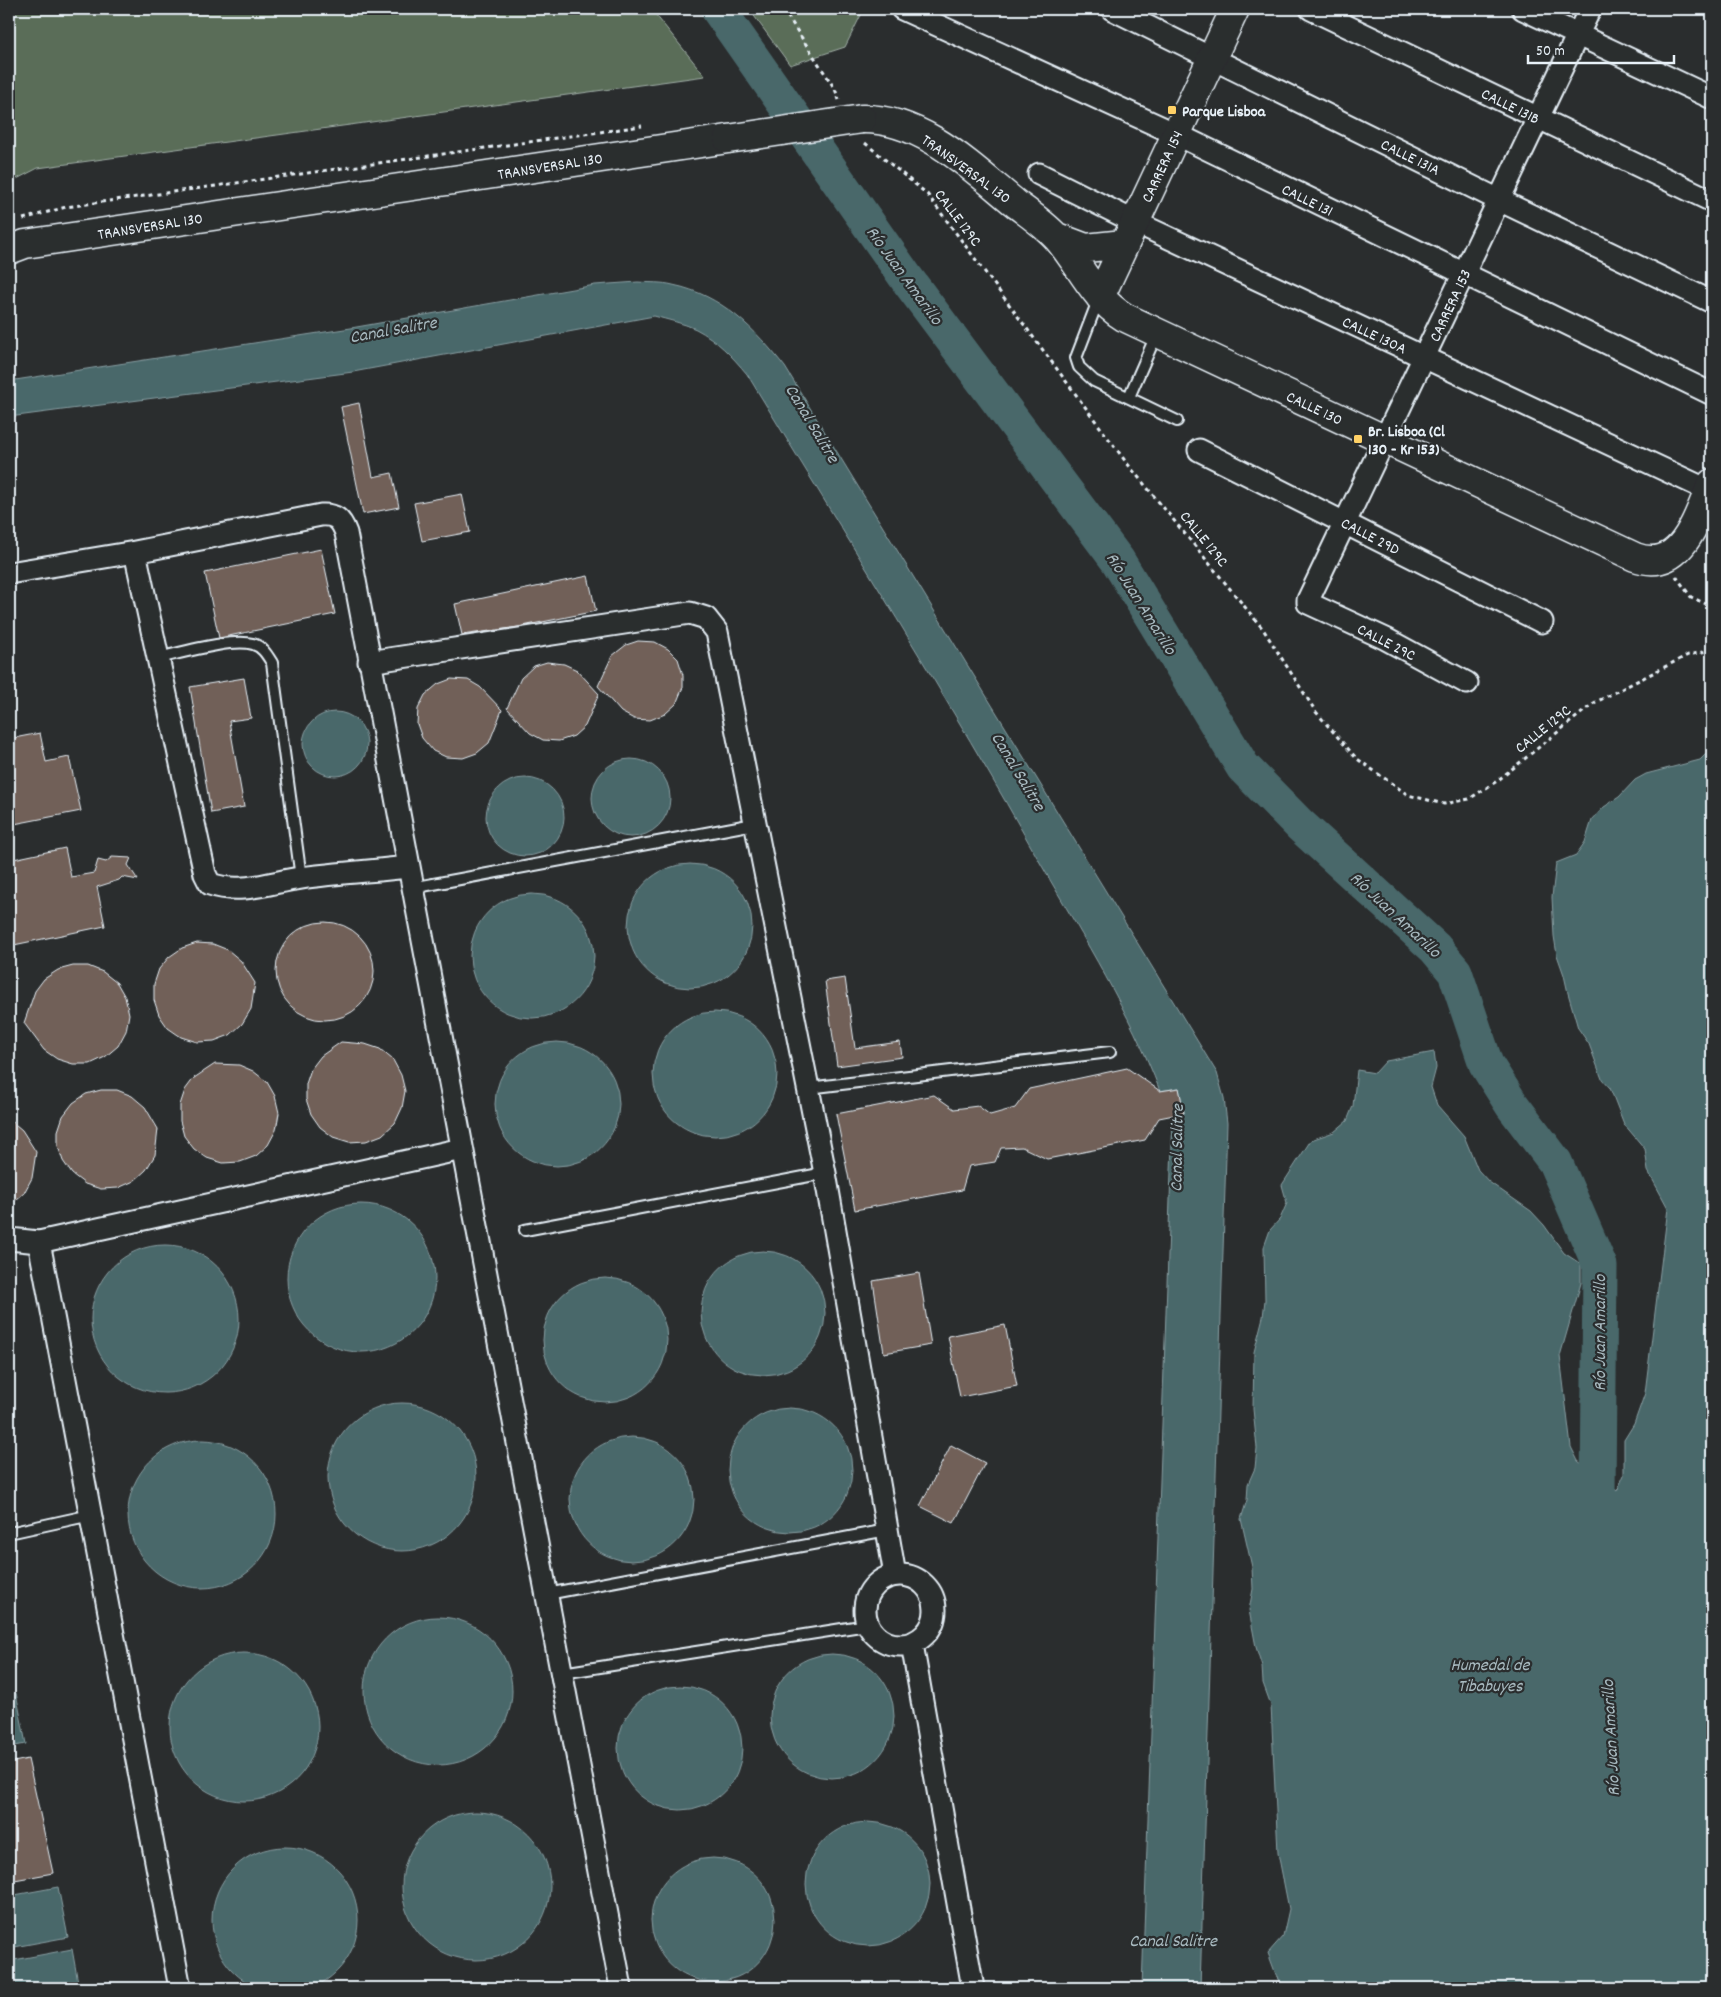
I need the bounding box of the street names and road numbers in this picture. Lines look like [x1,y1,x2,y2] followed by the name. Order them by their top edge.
[1477,83,1543,131] street label: CALLE 131B
[1137,127,1190,207] street label: CARRERA 154
[916,130,1015,210] street label: TRANSVERSAL 130
[1376,134,1444,183] street label: CALLE 131A
[496,148,605,187] street label: TRANSVERSAL 130
[1277,179,1337,224] street label: CALLE 131
[928,185,986,252] street label: CALLE 129C
[96,208,205,247] street label: TRANSVERSAL 130
[1424,266,1478,346] street label: CARRERA 153
[1338,311,1410,361] street label: CALLE 130A
[1282,386,1346,432] street label: CALLE 130
[1173,507,1233,573] street label: CALLE 129C
[1336,513,1403,562] street label: CALLE 29D
[1353,619,1419,668] street label: CALLE 29C
[1511,700,1577,760] street label: CALLE 129C

